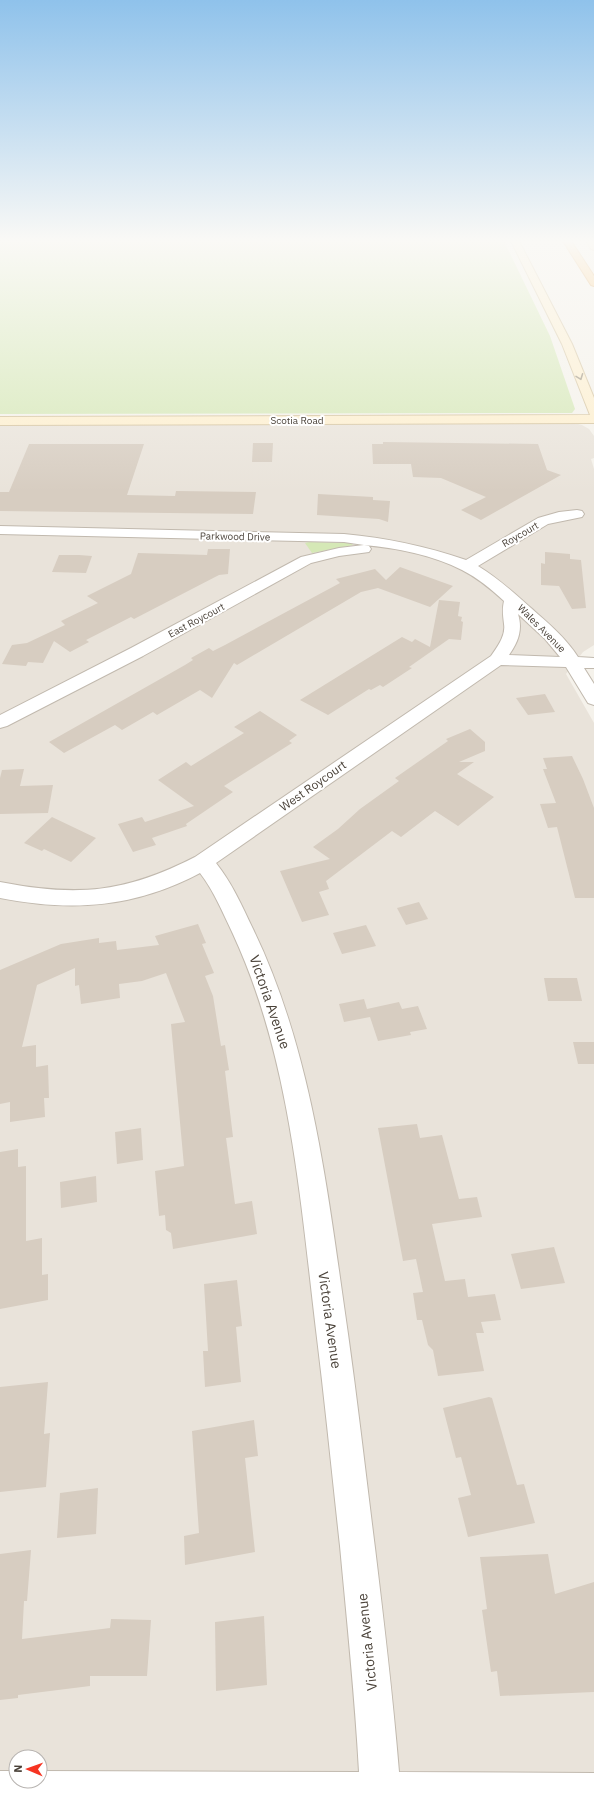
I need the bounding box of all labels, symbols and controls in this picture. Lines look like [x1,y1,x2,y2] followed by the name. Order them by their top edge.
[576,373,584,380] one-way arrow
[270,414,324,427] street label: Scotia Road
[500,519,541,550] street label: Roycourt
[200,529,271,544] street label: Parkwood Drive
[166,600,227,641] street label: East Roycourt
[515,601,569,656] street label: Wales Avenue
[276,757,349,814] street label: West Roycourt
[246,953,295,1052] street label: Victoria Avenue
[314,1270,346,1370] street label: Victoria Avenue
[353,1592,381,1692] street label: Victoria Avenue
[8,1749,48,1789] north arrow
[11,1764,25,1773] text: N

